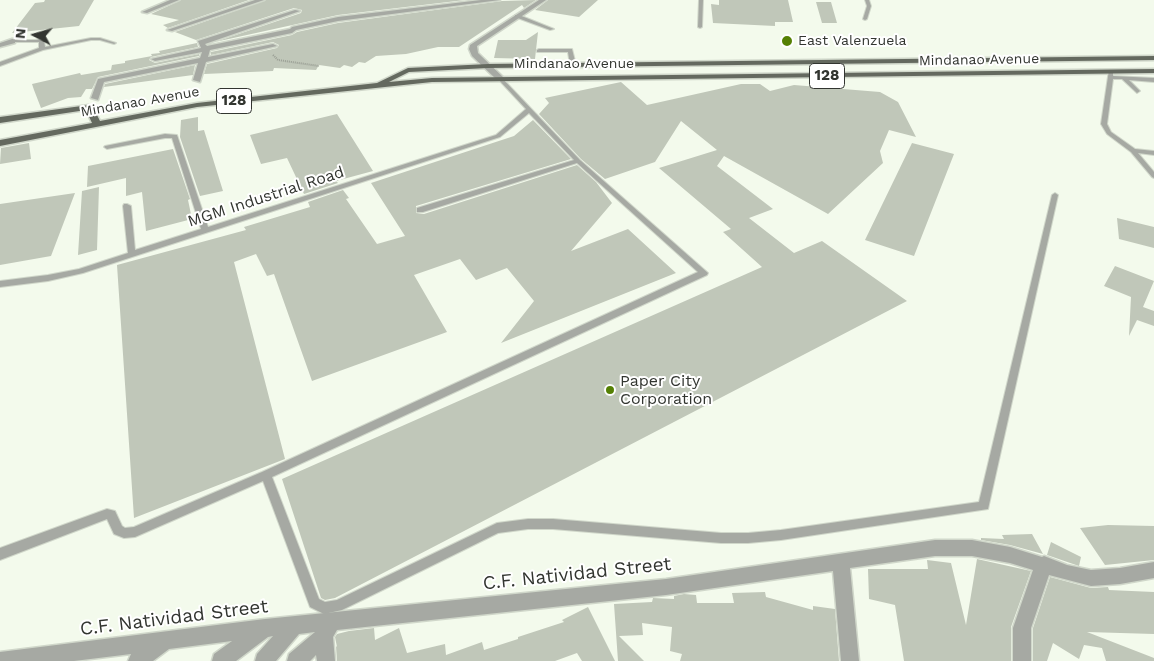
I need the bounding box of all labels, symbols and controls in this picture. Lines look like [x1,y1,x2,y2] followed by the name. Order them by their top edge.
[10,10,60,60] north arrow
[12,27,29,39] text: N
[798,33,906,49] place label: East Valenzuela
[780,34,794,48] marker: East Valenzuela
[919,51,1039,69] street label: Mindanao Avenue
[514,56,634,72] street label: Mindanao Avenue
[810,64,844,88] road number: 128
[79,83,201,121] street label: Mindanao Avenue
[216,88,252,114] road number: 128
[185,163,347,231] street label: MGM Industrial Road
[620,371,712,409] place label: Paper City Corporation
[604,384,616,396] marker: Paper City Corporation
[482,553,672,595] street label: C.F. Natividad Street
[79,595,269,641] street label: C.F. Natividad Street

